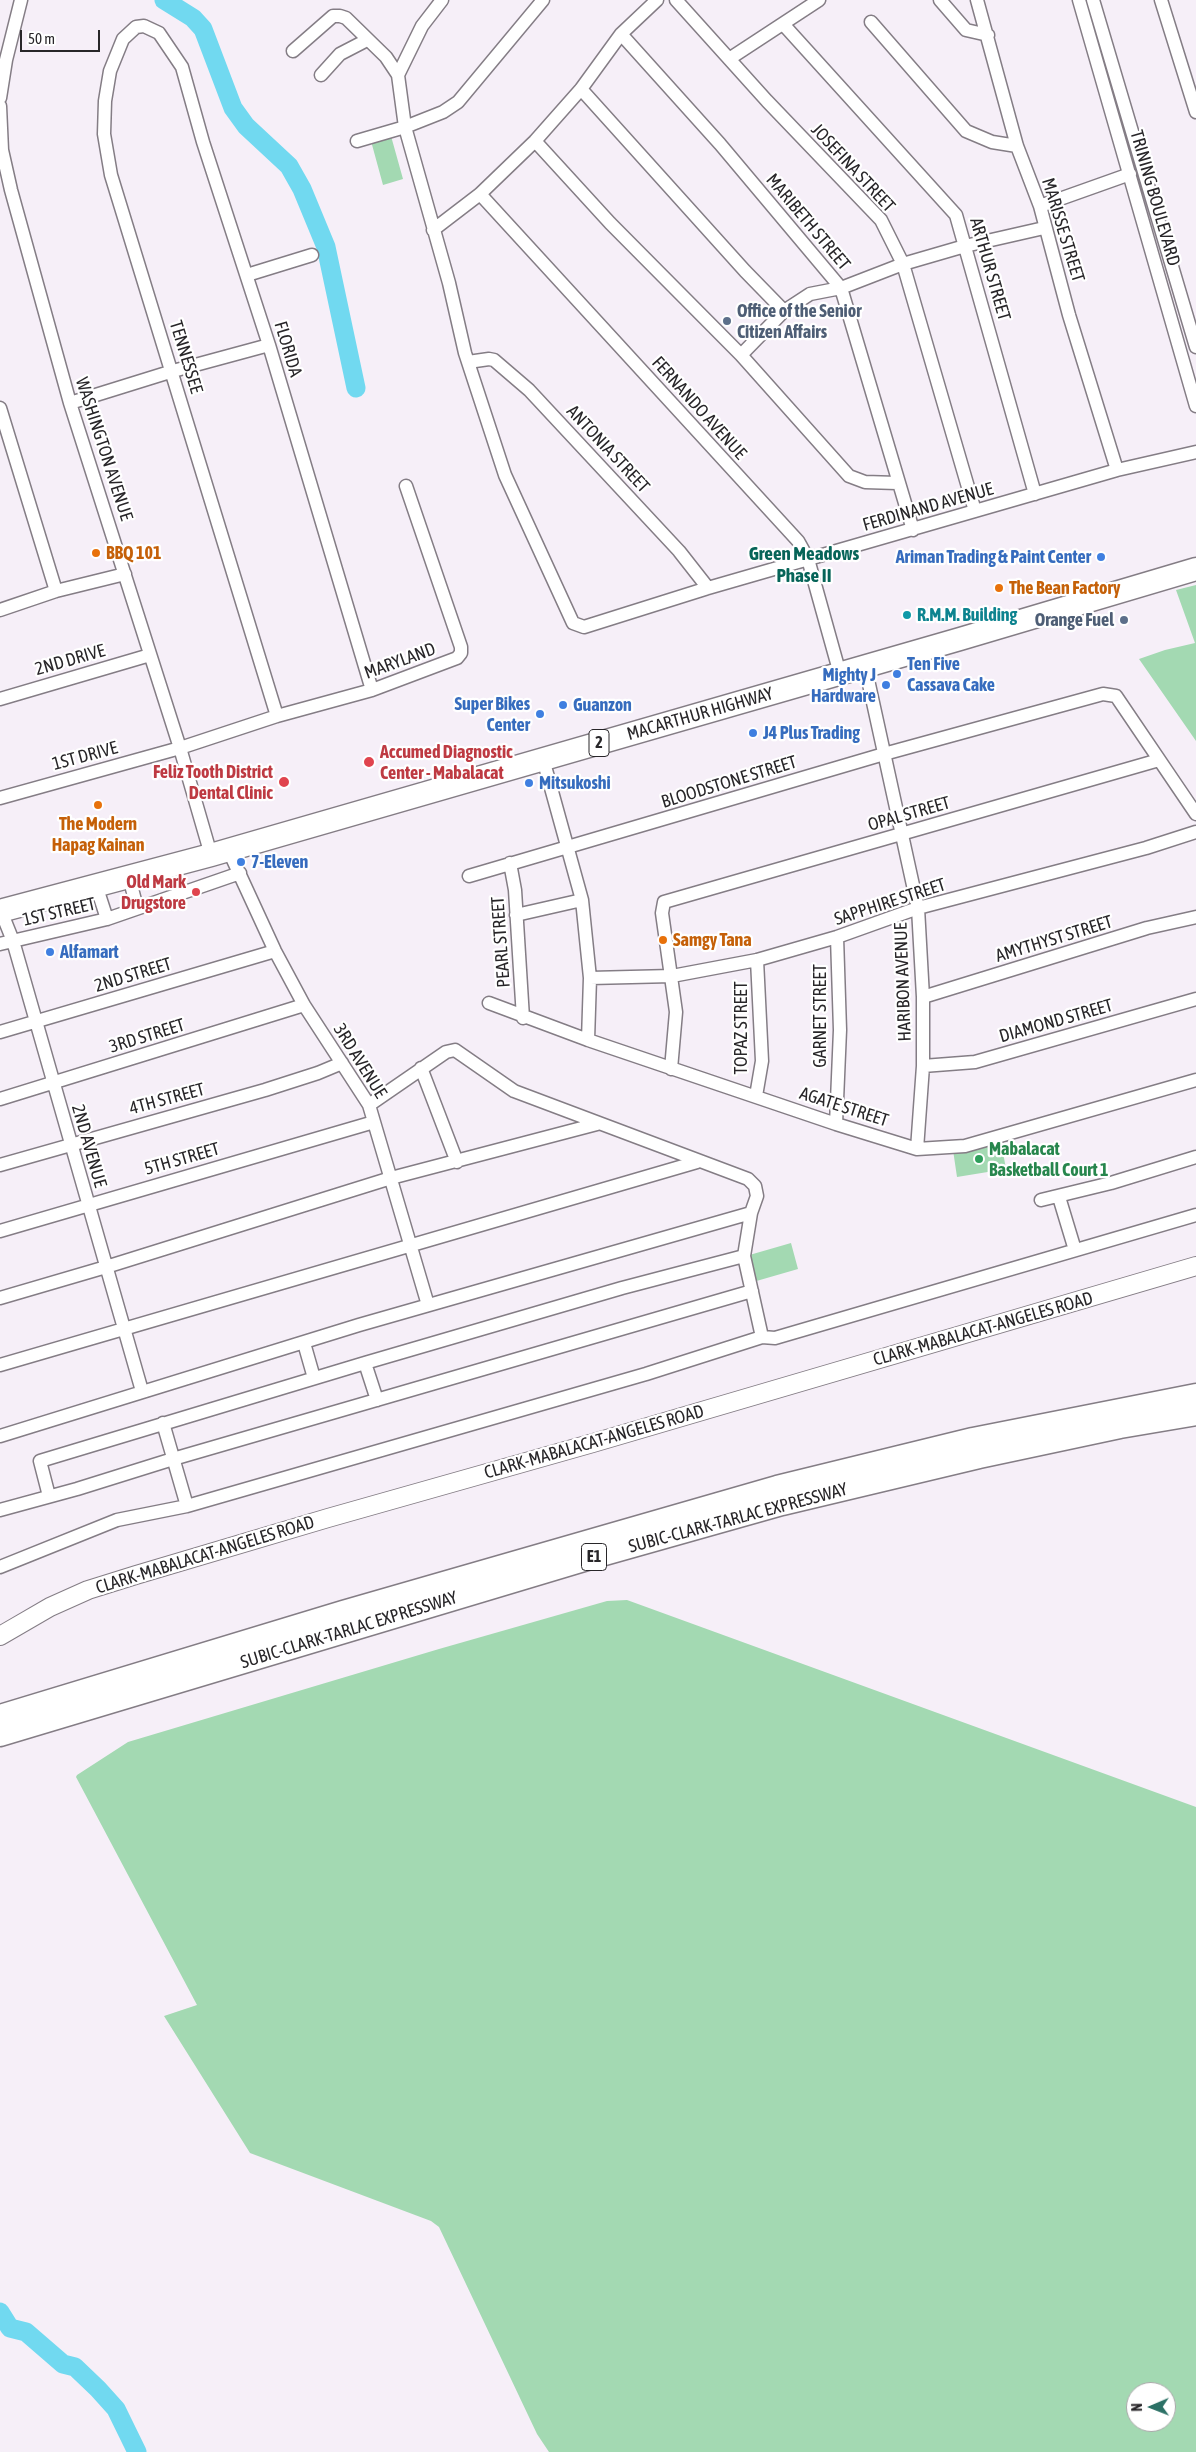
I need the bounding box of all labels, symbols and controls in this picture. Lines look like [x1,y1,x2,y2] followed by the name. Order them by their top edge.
[22,20,102,52] scale bar
[28,30,55,47] text: 50 m
[807,119,899,217] street label: JOSEFINA STREET
[1125,128,1185,268] street label: TRINING BOULEVARD
[761,169,855,275] street label: MARIBETH STREET
[1037,175,1089,285] street label: MARISSE STREET
[965,215,1015,323] street label: ARTHUR STREET
[737,300,862,342] place label: Office of the Senior Citizen Affairs
[721,315,733,327] marker: Office of the Senior Citizen Affairs
[165,318,207,396] street label: TENNESSEE
[269,319,307,379] street label: FLORIDA
[647,352,751,464] street label: FERNANDO AVENUE
[71,375,137,523] street label: WASHINGTON AVENUE
[562,401,654,497] street label: ANTONIA STREET
[860,478,996,536] street label: FERDINAND AVENUE
[106,542,161,564] place label: BBQ 101
[749,543,859,587] district label: Green Meadows Phase II
[896,546,1091,568] place label: Ariman Trading & Paint Center
[90,547,102,559] marker: BBQ 101
[1095,551,1107,563] marker: Ariman Trading & Paint Center
[1009,577,1120,599] place label: The Bean Factory
[993,582,1005,594] marker: The Bean Factory
[917,604,1017,626] place label: R.M.M. Building
[901,609,913,621] marker: R.M.M. Building
[1035,609,1114,631] place label: Orange Fuel
[1118,614,1130,626] marker: Orange Fuel
[361,638,439,684] street label: MARYLAND
[33,640,107,680] street label: 2ND DRIVE
[907,653,995,696] place label: Ten Five Cassava Cake
[811,664,876,706] place label: Mighty J Hardware
[891,668,903,680] marker: Ten Five Cassava Cake
[880,679,892,691] marker: Mighty J Hardware
[624,683,776,745] street label: MACARTHUR HIGHWAY
[455,693,530,736] place label: Super Bikes Center
[573,694,632,716] place label: Guanzon
[557,699,569,711] marker: Guanzon
[534,708,546,720] marker: Super Bikes Center
[763,722,860,744] place label: J4 Plus Trading
[747,727,759,739] marker: J4 Plus Trading
[589,730,609,756] road number: 2
[50,737,120,775] street label: 1ST DRIVE
[380,741,513,784] place label: Accumed Diagnostic Center - Mabalacat
[659,751,799,813] street label: BLOODSTONE STREET
[362,755,376,769] marker: Accumed Diagnostic Center - Mabalacat
[153,761,273,804] place label: Feliz Tooth District Dental Clinic
[539,772,611,794] place label: Mitsukoshi
[277,775,291,789] marker: Feliz Tooth District Dental Clinic
[523,777,535,789] marker: Mitsukoshi
[865,792,953,836] street label: OPAL STREET
[92,799,104,811] marker: The Modern Hapag Kainan
[52,813,144,856] place label: The Modern Hapag Kainan
[251,851,308,873] place label: 7-Eleven
[235,856,247,868] marker: 7-Eleven
[121,871,186,914] place label: Old Mark Drugstore
[832,874,948,930] street label: SAPPHIRE STREET
[190,886,202,898] marker: Old Mark Drugstore
[20,893,98,931] street label: 1ST STREET
[487,896,515,988] street label: PEARL STREET
[993,911,1115,967] street label: AMYTHYST STREET
[890,922,916,1042] street label: HARIBON AVENUE
[673,929,752,951] place label: Samgy Tana
[657,934,669,946] marker: Samgy Tana
[60,941,119,963] place label: Alfamart
[44,946,56,958] marker: Alfamart
[92,953,174,997] street label: 2ND STREET
[809,964,831,1068] street label: GARNET STREET
[730,981,752,1075] street label: TOPAZ STREET
[997,995,1115,1047] street label: DIAMOND STREET
[107,1014,187,1058] street label: 3RD STREET
[329,1020,391,1102] street label: 3RD AVENUE
[127,1079,207,1119] street label: 4TH STREET
[797,1082,891,1132] street label: AGATE STREET
[67,1102,111,1190] street label: 2ND AVENUE
[142,1138,222,1180] street label: 5TH STREET
[989,1138,1109,1180] place label: Mabalacat Basketball Court 1
[973,1153,985,1165] marker: Mabalacat Basketball Court 1
[871,1287,1095,1371] street label: CLARK-MABALACAT-ANGELES ROAD
[482,1400,706,1484] street label: CLARK-MABALACAT-ANGELES ROAD
[626,1478,850,1558] street label: SUBIC-CLARK-TARLAC EXPRESSWAY
[93,1511,317,1599] street label: CLARK-MABALACAT-ANGELES ROAD
[582,1544,606,1570] road number: E1
[238,1587,460,1673] street label: SUBIC-CLARK-TARLAC EXPRESSWAY
[1126,2382,1176,2432] north arrow
[1129,2403,1145,2412] text: N

